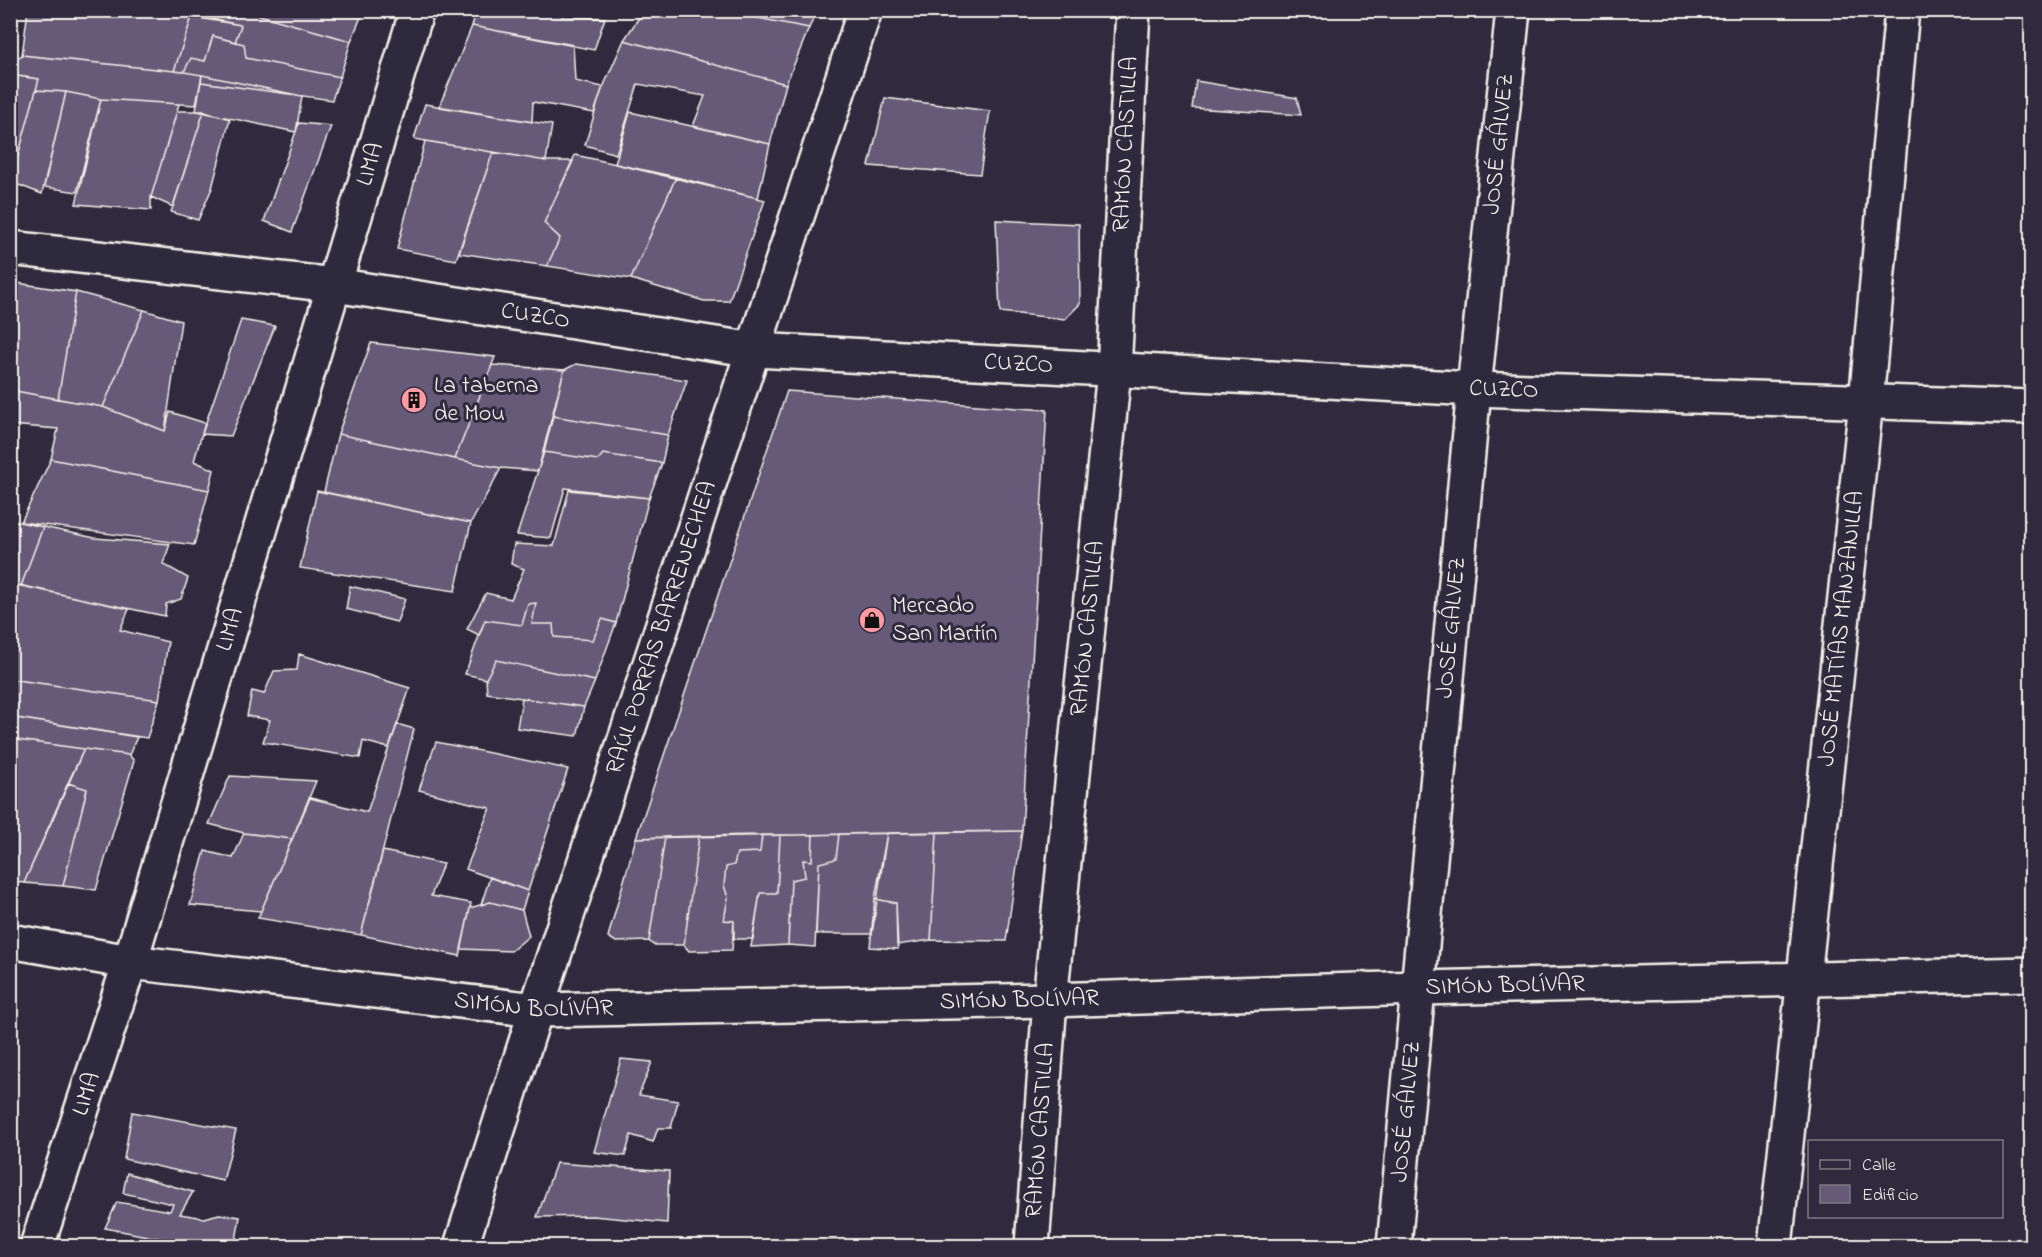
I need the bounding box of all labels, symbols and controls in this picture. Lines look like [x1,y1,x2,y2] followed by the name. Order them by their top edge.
[1104,55,1148,233] street label: RAMÓN CASTILLA
[1475,72,1524,216] street label: JOSÉ GÁLVEZ
[347,138,394,190] street label: LIMA
[499,294,572,339] street label: CUZCO
[983,345,1054,384] street label: CUZCO
[434,369,539,432] place label: La taberna de Mou
[1469,371,1539,409] street label: CUZCO
[399,385,429,415] building icon: La taberna de Mou
[597,476,726,779] street label: RAÚL PORRAS BARRENECHEA
[1809,489,1874,768] street label: JOSÉ MATÍAS MANZANILLA
[1061,539,1114,718] street label: RAMÓN CASTILLA
[1428,556,1476,700] street label: JOSÉ GÁLVEZ
[892,589,997,652] place label: Mercado San Martín
[207,604,253,656] street label: LIMA
[857,605,887,635] shop icon: Mercado San Martín
[1425,967,1586,1005] street label: SIMÓN BOLÍVAR
[939,981,1100,1020] street label: SIMÓN BOLÍVAR
[452,983,614,1028] street label: SIMÓN BOLÍVAR
[1383,1039,1431,1184] street label: JOSÉ GÁLVEZ
[1017,1041,1064,1219] street label: RAMÓN CASTILLA
[63,1068,110,1120] street label: LIMA
[1808,1140,2003,1218] legend
[1862,1153,1897,1179] text: Calle
[1862,1183,1918,1209] text: Edificio

